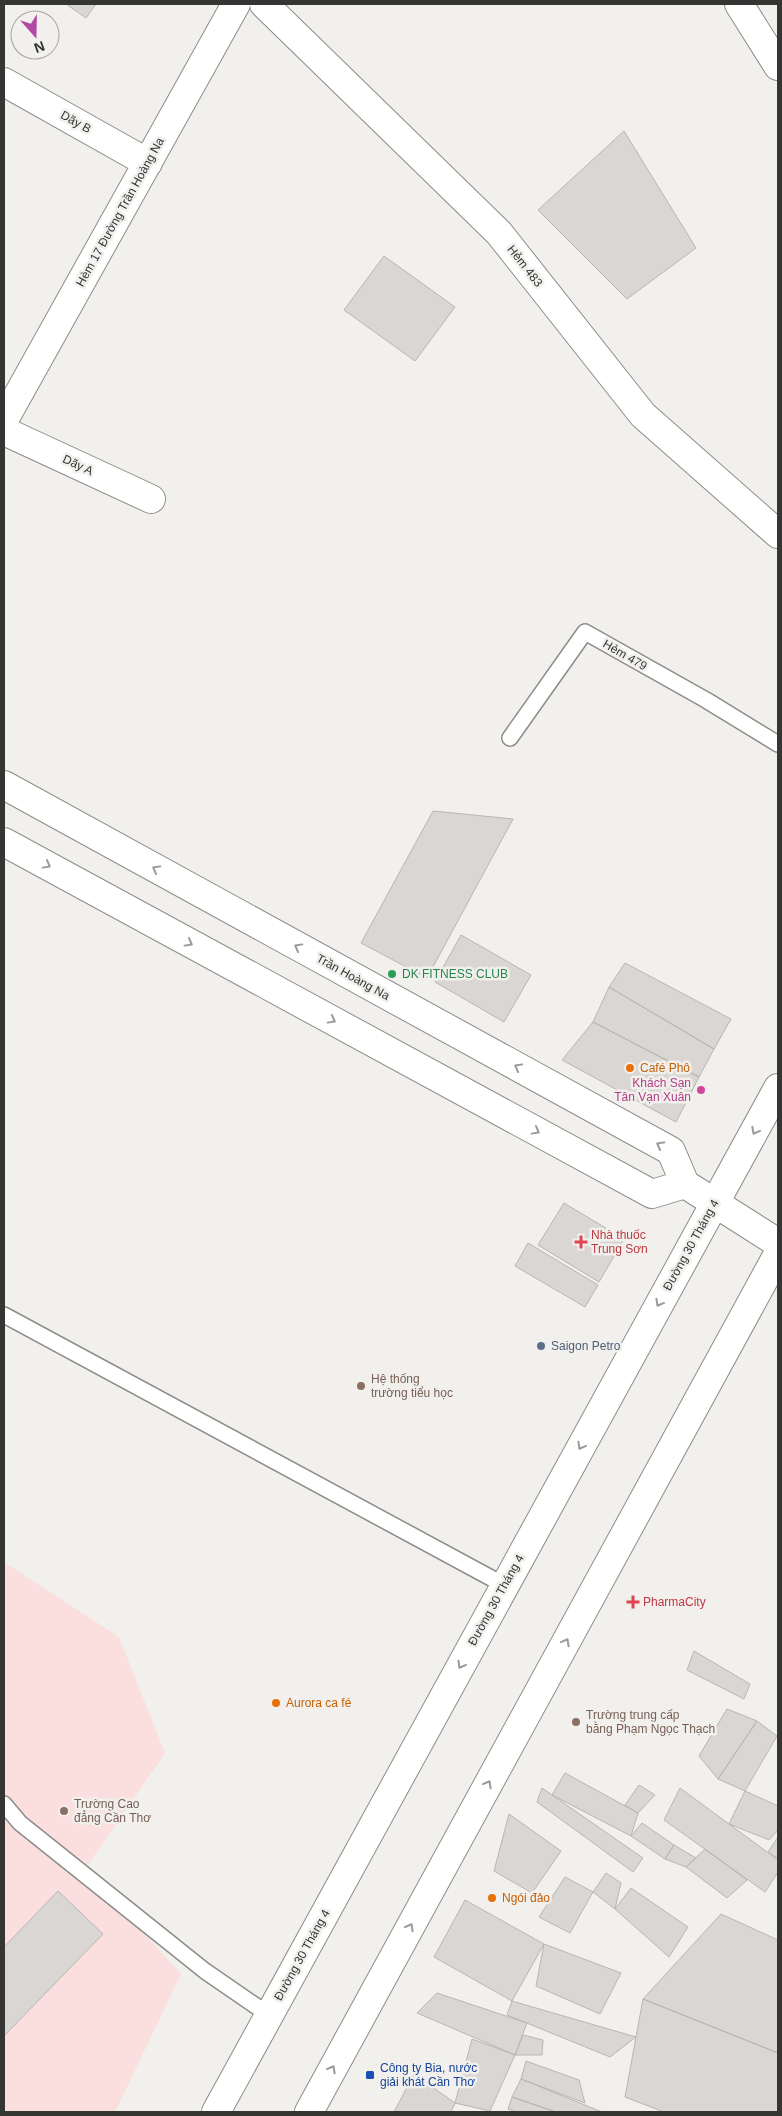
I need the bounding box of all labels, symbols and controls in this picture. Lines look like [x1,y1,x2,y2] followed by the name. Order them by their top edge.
[10,10,60,60] north arrow
[32,38,47,56] text: N
[58,108,94,136] street label: Dãy B
[73,135,167,289] street label: Hèm 17 Đường Trần Hoàng Na
[504,243,546,290] street label: Hẻm 483
[61,452,95,478] street label: Dãy A
[600,637,650,673] street label: Hẻm 479
[41,859,50,869] one-way arrow
[152,865,161,875] one-way arrow
[184,936,193,946] one-way arrow
[295,943,304,953] one-way arrow
[314,951,392,1003] street label: Trần Hoàng Na
[402,967,508,981] place label: DK FITNESS CLUB
[386,968,398,980] marker: DK FITNESS CLUB
[327,1014,336,1024] one-way arrow
[640,1061,690,1075] place label: Café Phô
[624,1062,636,1074] marker: Café Phô
[514,1063,523,1073] one-way arrow
[614,1076,691,1104] place label: Khách Sạn Tân Vạn Xuân
[695,1084,707,1096] marker: Khách Sạn Tân Vạn Xuân
[531,1125,540,1135] one-way arrow
[751,1126,761,1135] one-way arrow
[656,1141,665,1151] one-way arrow
[660,1197,722,1293] street label: Đường 30 Tháng 4
[591,1228,648,1256] place label: Nhà thuốc Trung Sơn
[575,1236,587,1248] marker: Nhà thuốc Trung Sơn
[655,1298,665,1307] one-way arrow
[551,1339,621,1353] place label: Saigon Petro
[535,1340,547,1352] marker: Saigon Petro
[371,1372,453,1400] place label: Hệ thống trường tiểu học
[355,1380,367,1392] marker: Hệ thống trường tiểu học
[577,1440,587,1449] one-way arrow
[465,1552,527,1648] street label: Đường 30 Tháng 4
[643,1595,706,1609] place label: PharmaCity
[627,1596,639,1608] marker: PharmaCity
[560,1638,570,1647] one-way arrow
[457,1660,467,1669] one-way arrow
[286,1696,352,1710] place label: Aurora ca fé
[270,1697,282,1709] marker: Aurora ca fé
[586,1708,715,1736] place label: Trường trung cấp bằng Phạm Ngọc Thạch
[570,1716,582,1728] marker: Trường trung cấp bằng Phạm Ngọc Thạch
[482,1781,492,1790] one-way arrow
[74,1797,151,1825] place label: Trường Cao đẳng Cần Thơ
[58,1805,70,1817] marker: Trường Cao đẳng Cần Thơ
[502,1891,550,1905] place label: Ngói đảo
[486,1892,498,1904] marker: Ngói đảo
[271,1907,333,2003] street label: Đường 30 Tháng 4
[404,1923,414,1932] one-way arrow
[380,2061,477,2089] place label: Công ty Bia, nước giải khát Cần Thơ
[326,2066,336,2075] one-way arrow
[364,2069,376,2081] marker: Công ty Bia, nước giải khát Cần Thơ

